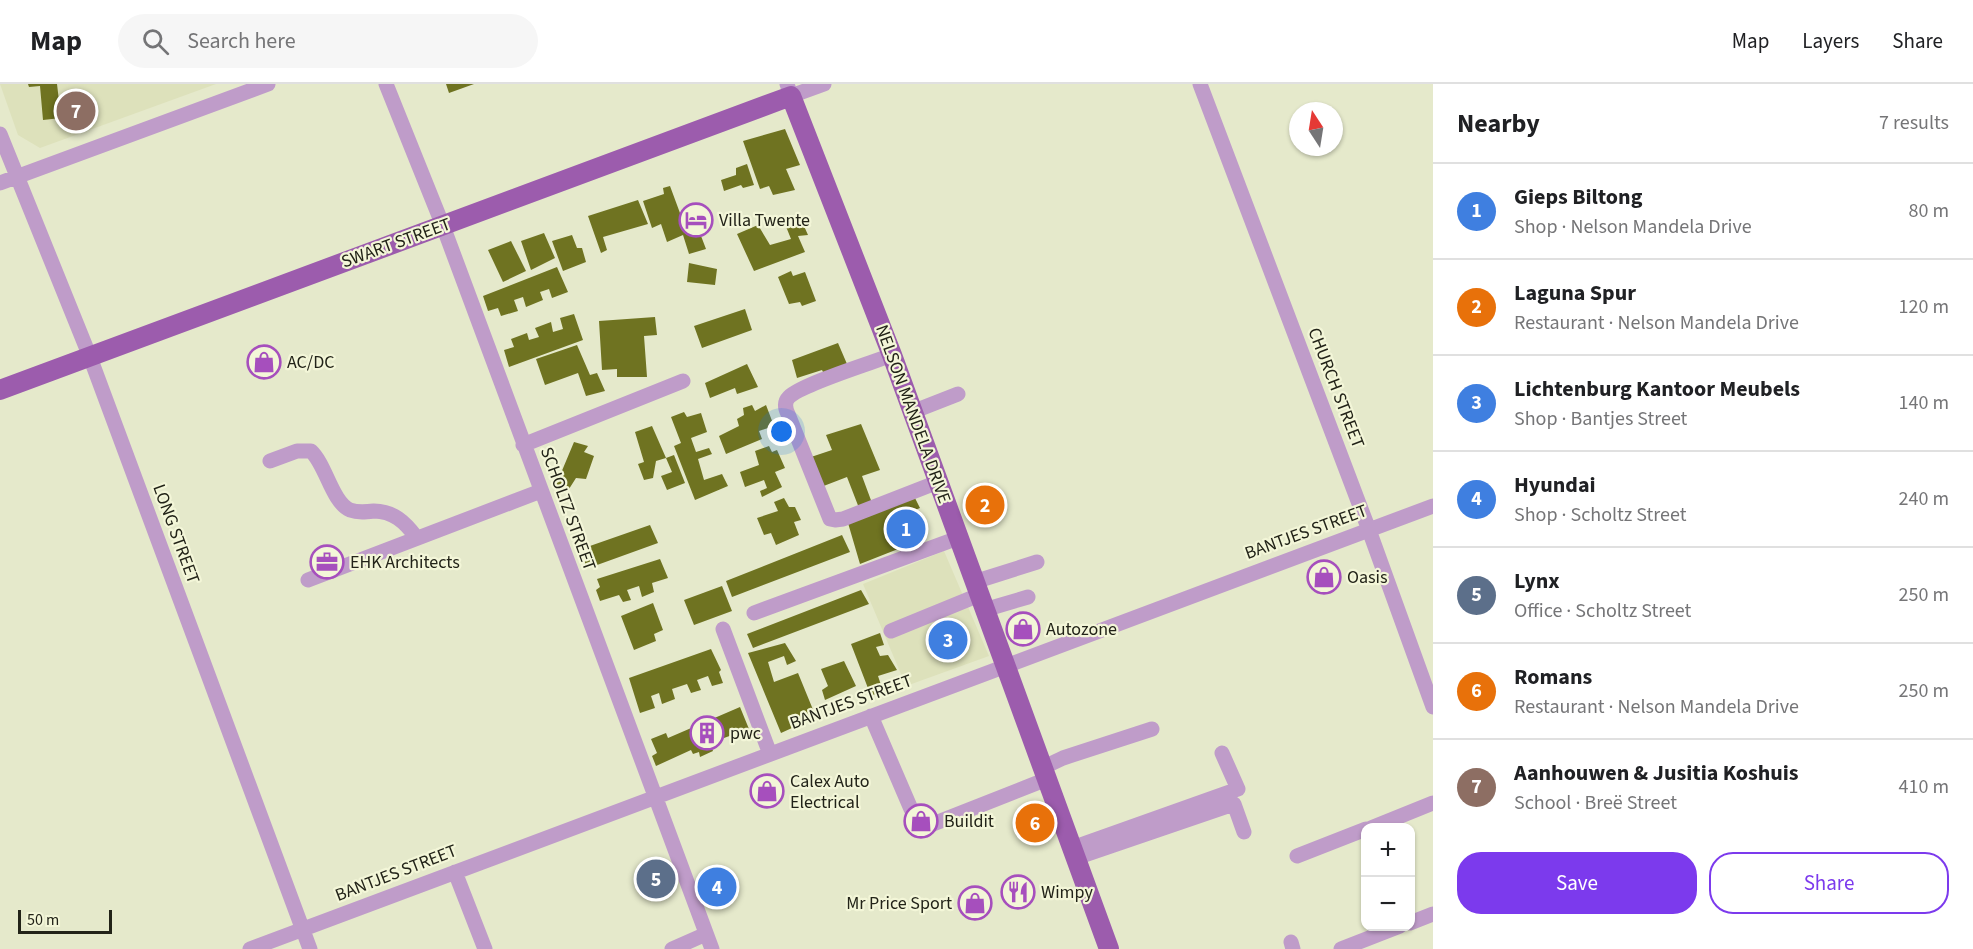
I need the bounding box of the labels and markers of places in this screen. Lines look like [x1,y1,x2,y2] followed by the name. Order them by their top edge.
[56,88,96,134] pin: 7
[678,202,714,238] hotel icon: Villa Twente
[719,208,810,233] place label: Villa Twente
[246,344,282,380] shop icon: AC/DC
[287,350,335,375] place label: AC/DC
[966,482,1004,528] pin: 2
[886,506,926,552] pin: 1
[309,544,345,580] office icon: EHK Architects
[350,550,460,575] place label: EHK Architects
[1306,559,1342,595] shop icon: Oasis
[1347,565,1388,590] place label: Oasis
[1005,611,1041,647] shop icon: Autozone
[1046,617,1117,642] place label: Autozone
[928,618,968,662] pin: 3
[689,715,725,751] building icon: pwc
[730,721,761,746] place label: pwc
[790,769,869,815] place label: Calex Auto Electrical
[749,773,785,809] shop icon: Calex Auto Electrical
[1016,800,1054,846] pin: 6
[903,803,939,839] shop icon: Buildit
[944,809,994,834] place label: Buildit
[636,856,676,902] pin: 5
[698,864,736,910] pin: 4
[1000,874,1036,910] restaurant icon: Wimpy
[1041,880,1093,905] place label: Wimpy
[957,885,993,921] shop icon: Mr Price Sport
[846,891,952,916] place label: Mr Price Sport

